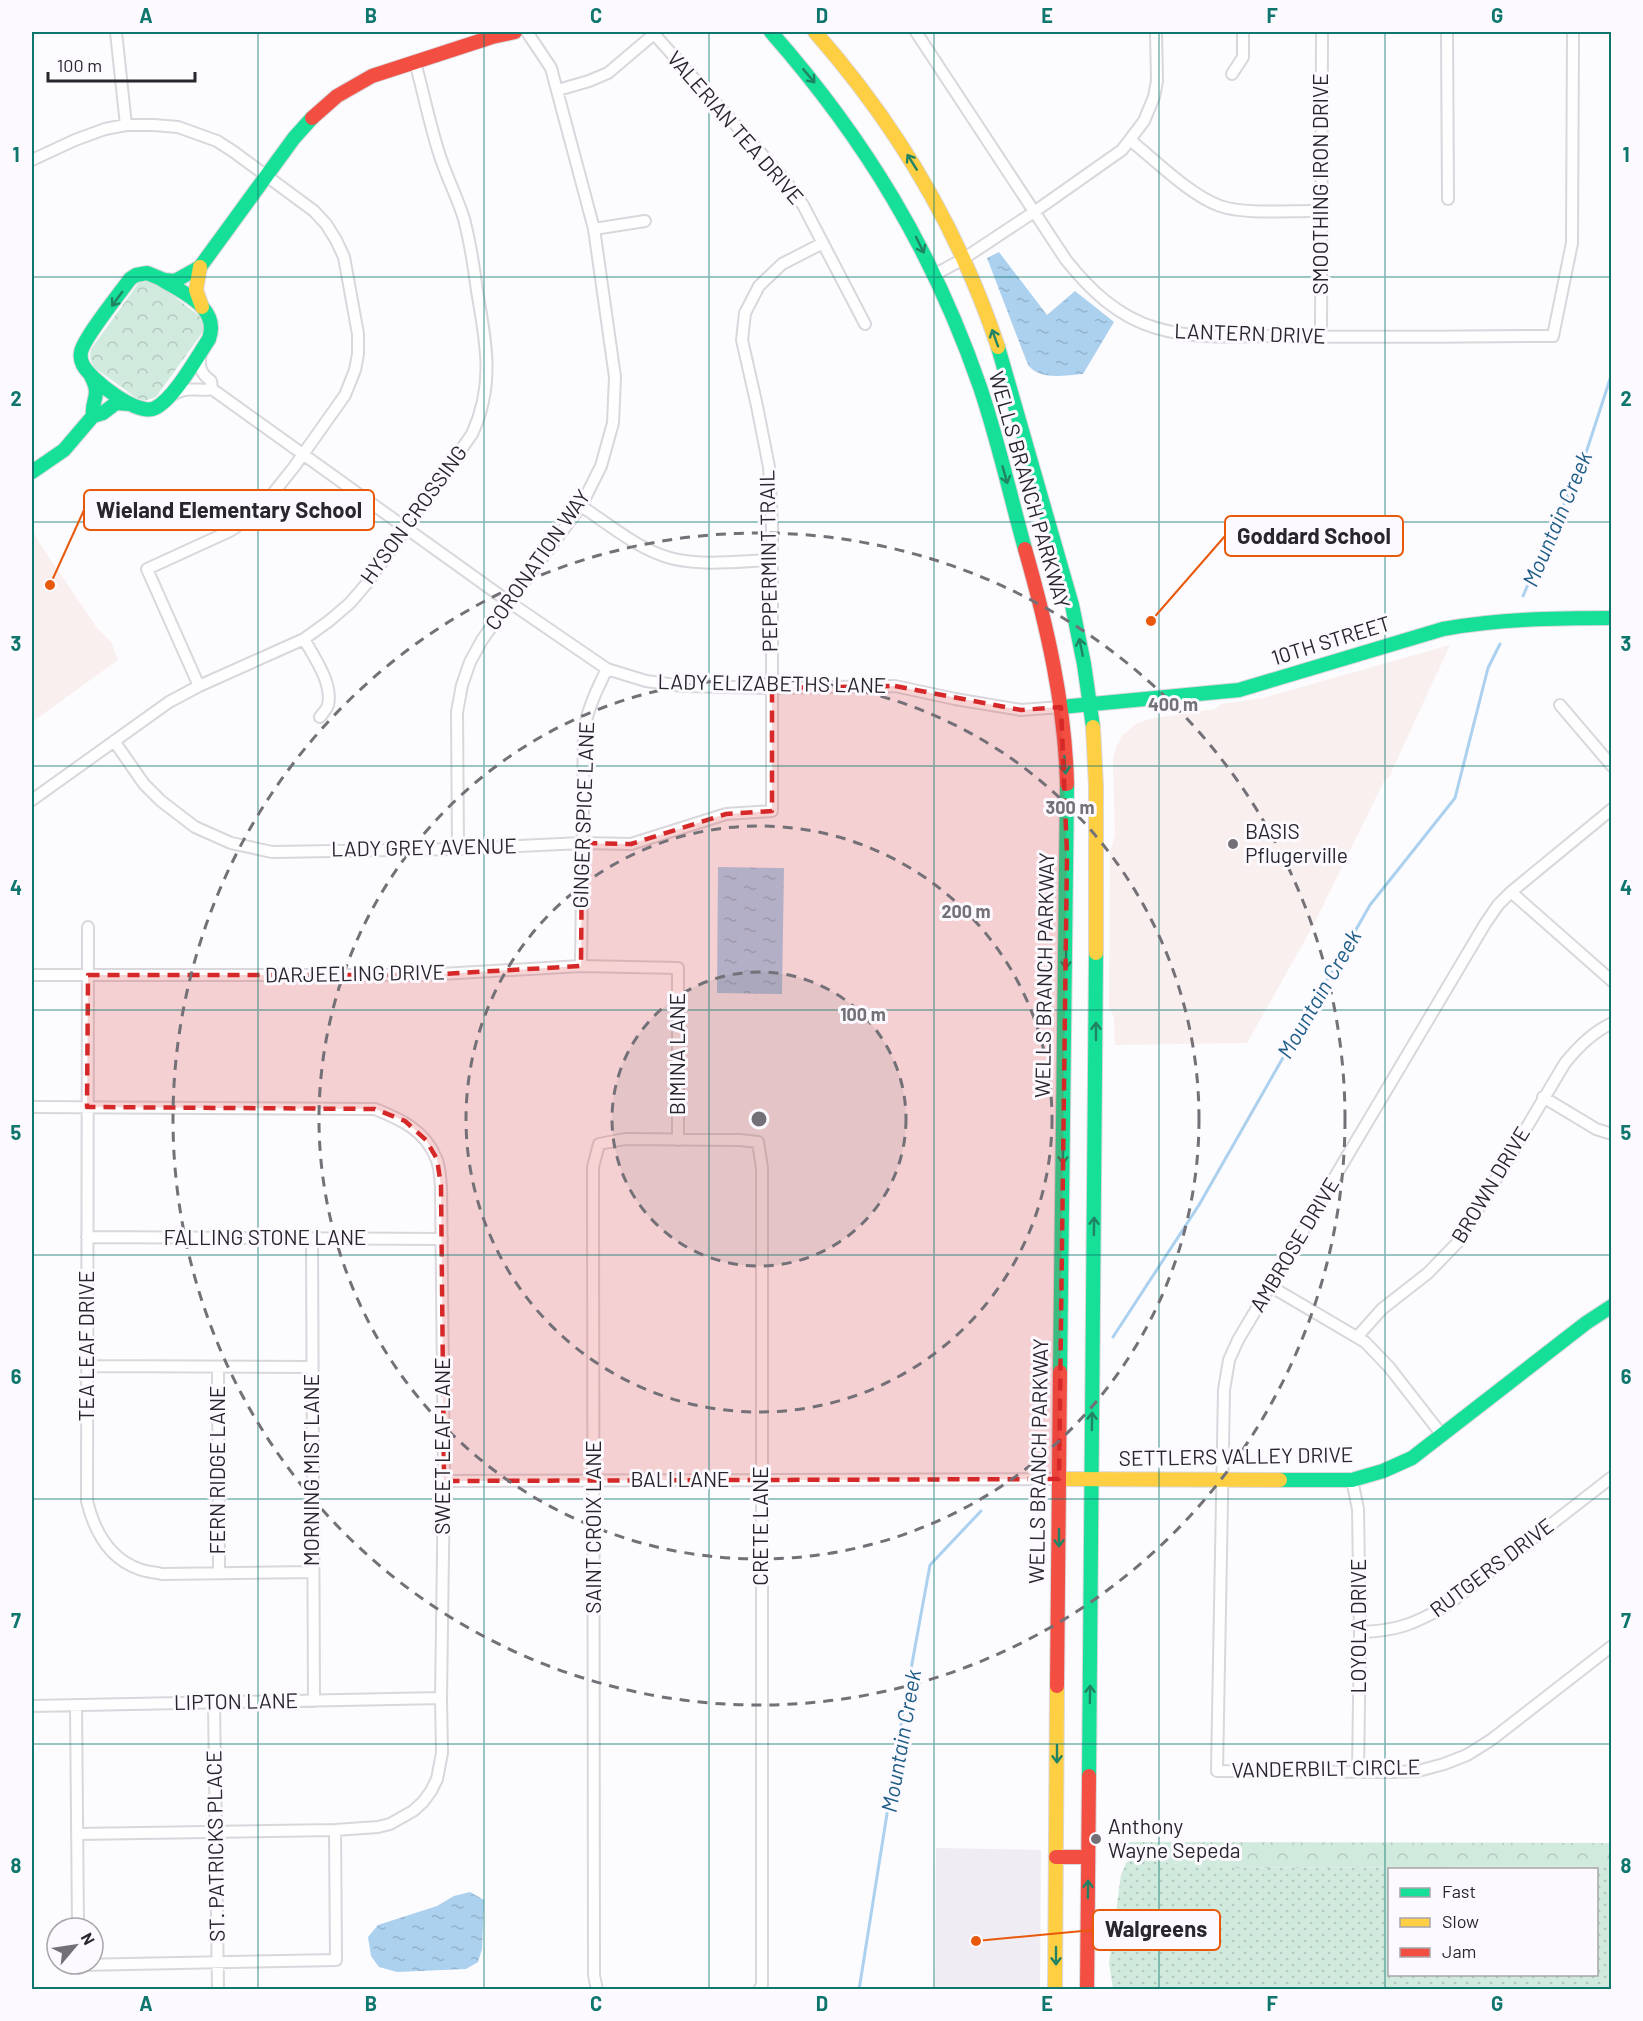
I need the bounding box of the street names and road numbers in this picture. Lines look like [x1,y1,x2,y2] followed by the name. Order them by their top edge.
[663,45,809,209] street label: VALERIAN TEA DRIVE
[1307,73,1332,295] street label: SMOOTHING IRON DRIVE
[1174,317,1326,348] street label: LANTERN DRIVE
[985,368,1076,611] street label: WELLS BRANCH PARKWAY
[354,440,471,588] street label: HYSON CROSSING
[753,470,782,652] street label: PEPPERMINT TRAIL
[479,484,595,634] street label: CORONATION WAY
[1268,610,1393,670] street label: 10TH STREET
[657,668,887,697] street label: LADY ELIZABETHS LANE
[567,721,598,909] street label: GINGER SPICE LANE
[331,832,517,861] street label: LADY GREY AVENUE
[1029,852,1058,1098] street label: WELLS BRANCH PARKWAY
[265,958,445,987] street label: DARJEELING DRIVE
[664,993,689,1115] street label: BIMINA LANE
[1445,1121,1534,1247] street label: BROWN DRIVE
[1244,1173,1344,1316] street label: AMBROSE DRIVE
[164,1224,367,1249] street label: FALLING STONE LANE
[73,1270,98,1422] street label: TEA LEAF DRIVE
[1023,1338,1052,1584] street label: WELLS BRANCH PARKWAY
[429,1357,454,1535] street label: SWEET LEAF LANE
[298,1374,323,1566] street label: MORNING MIST LANE
[204,1385,229,1555] street label: FERN RIDGE LANE
[580,1440,605,1614] street label: SAINT CROIX LANE
[1118,1441,1354,1470] street label: SETTLERS VALLEY DRIVE
[630,1466,730,1491] street label: BALI LANE
[747,1466,772,1586] street label: CRETE LANE
[1424,1512,1558,1621] street label: RUTGERS DRIVE
[1345,1559,1370,1693] street label: LOYOLA DRIVE
[174,1687,298,1714] street label: LIPTON LANE
[200,1750,229,1942] street label: ST. PATRICKS PLACE
[1231,1753,1421,1782] street label: VANDERBILT CIRCLE

